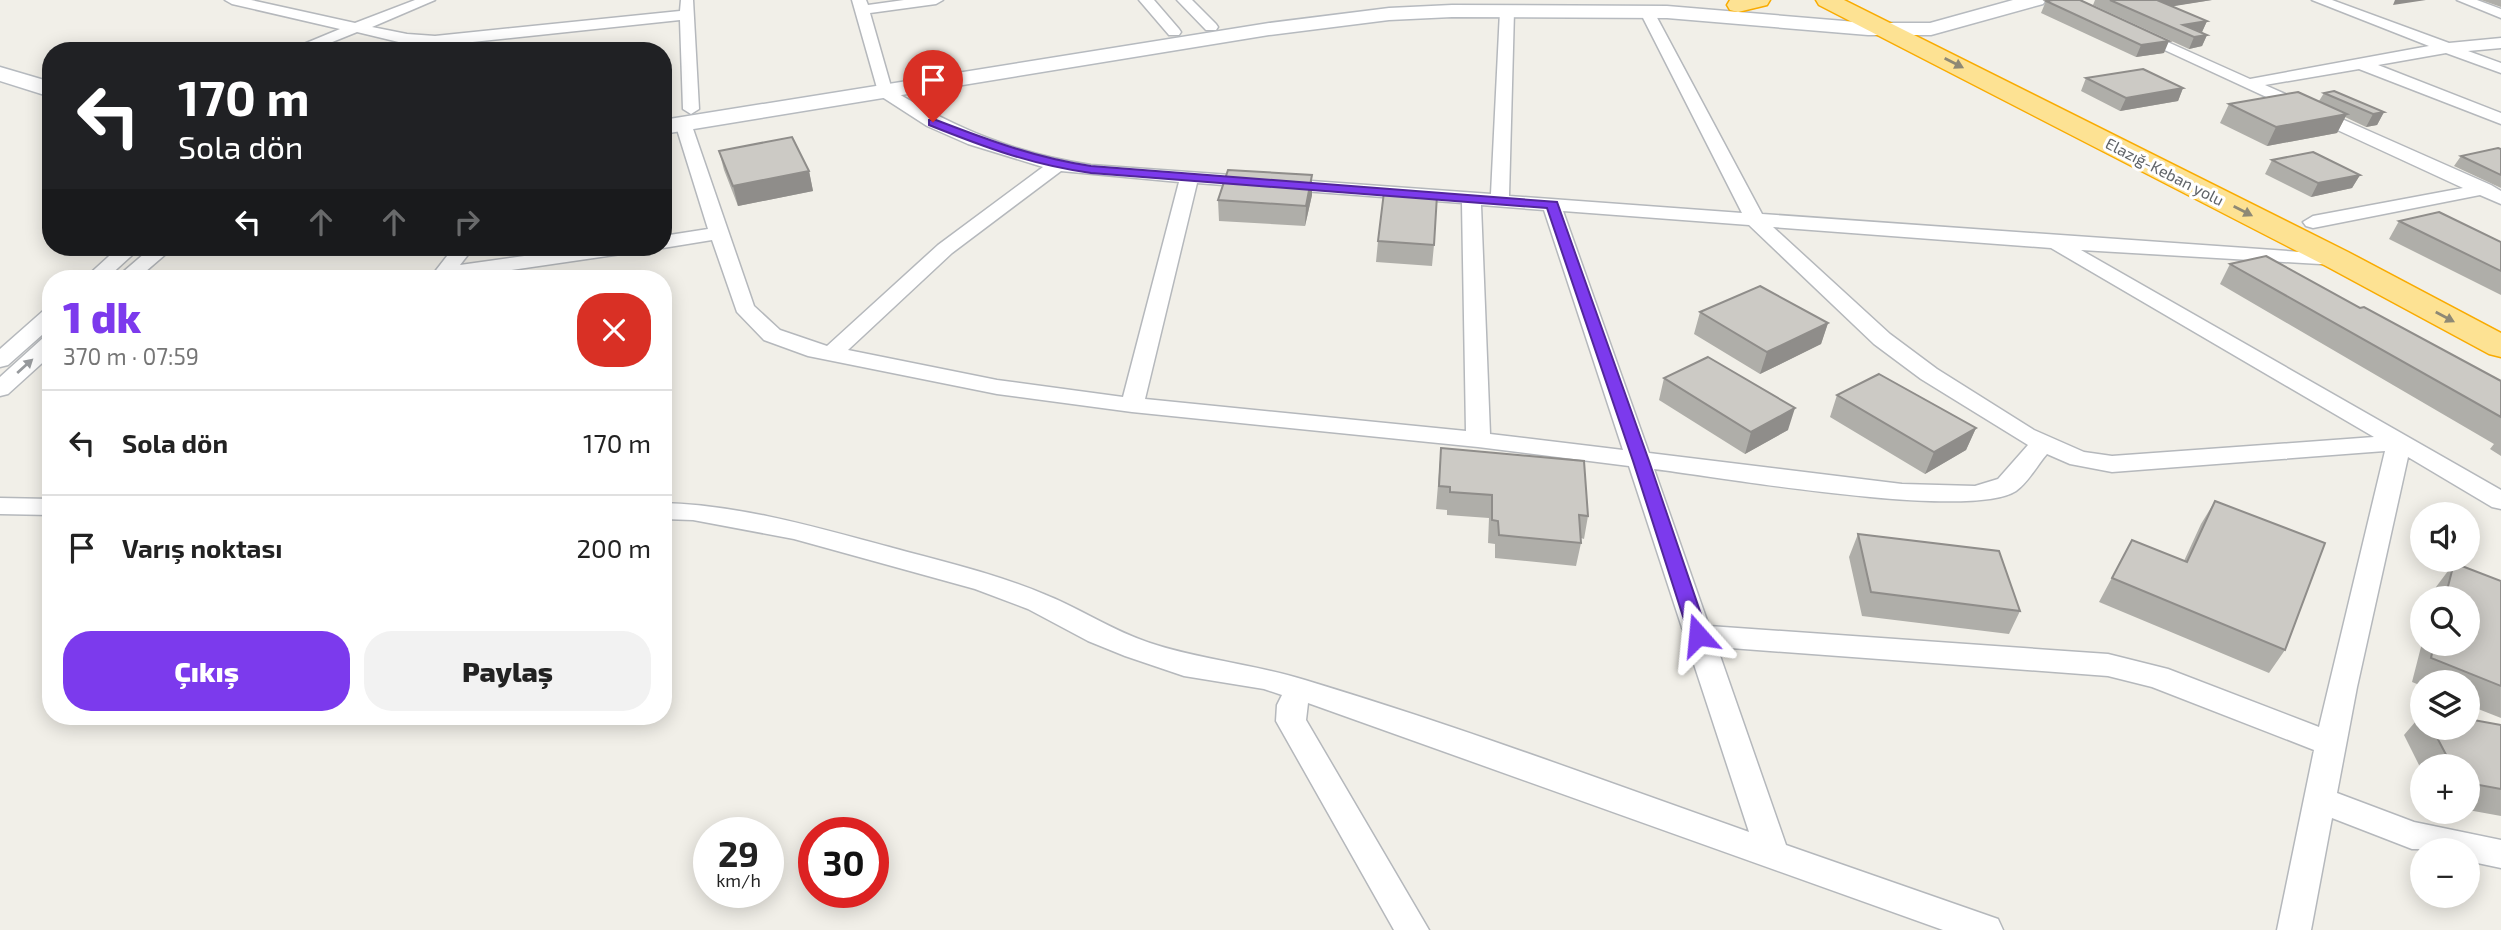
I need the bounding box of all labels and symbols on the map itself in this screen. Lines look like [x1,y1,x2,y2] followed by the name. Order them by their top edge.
[903,50,963,122] pin
[1944,57,1964,68] one-way arrow
[2103,133,2227,209] street label: Elazığ-Keban yolu
[2234,205,2253,217] one-way arrow
[2435,311,2454,323] one-way arrow
[17,359,34,374] one-way arrow
[1661,598,1735,672] position arrow
[798,817,889,908] speed limit sign: 30

